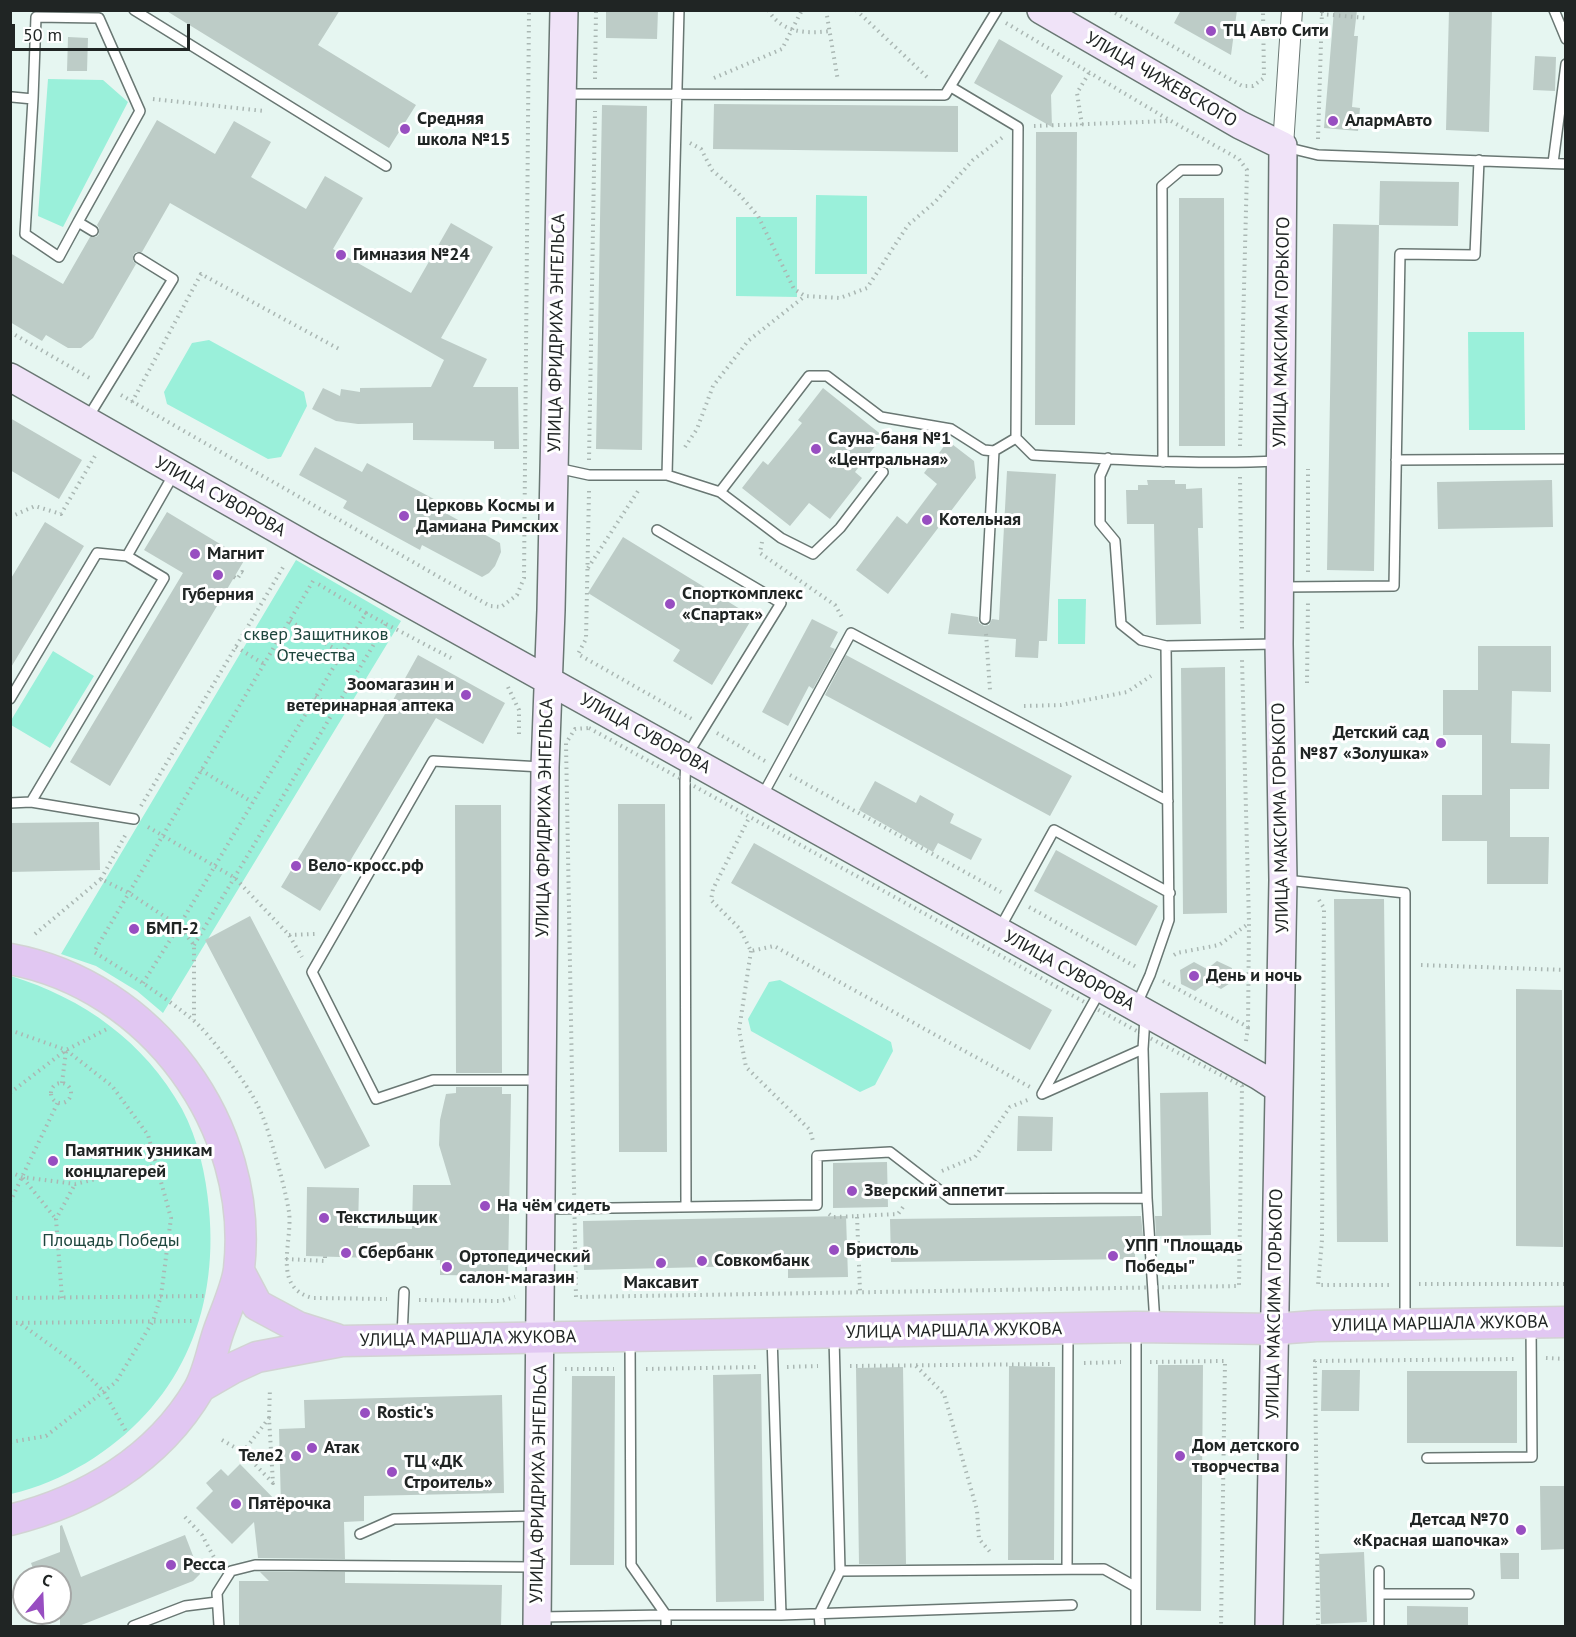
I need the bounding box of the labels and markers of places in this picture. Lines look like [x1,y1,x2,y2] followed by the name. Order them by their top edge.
[1223,20,1329,42] place label: ТЦ Авто Сити
[1204,24,1218,38] marker: ТЦ Авто Сити
[417,108,510,150] place label: Средняя школа №15
[1345,110,1432,132] place label: АлармАвто
[1326,114,1340,128] marker: АлармАвто
[398,122,412,136] marker: Средняя школа №15
[353,244,470,266] place label: Гимназия №24
[334,248,348,262] marker: Гимназия №24
[828,428,951,470] place label: Сауна-баня №1 «Центральная»
[809,442,823,456] marker: Сауна-баня №1 «Центральная»
[416,495,559,538] place label: Церковь Космы и Дамиана Римских
[397,509,411,523] marker: Церковь Космы и Дамиана Римских
[939,509,1021,531] place label: Котельная
[920,513,934,527] marker: Котельная
[207,543,264,565] place label: Магнит
[188,547,202,561] marker: Магнит
[211,568,225,582] marker: Губерния
[682,583,803,626] place label: Спорткомплекс «Спартак»
[182,584,254,606] place label: Губерния
[663,597,677,611] marker: Спорткомплекс «Спартак»
[286,674,454,716] place label: Зоомагазин и ветеринарная аптека
[459,688,473,702] marker: Зоомагазин и ветеринарная аптека
[1300,722,1429,764] place label: Детский сад №87 «Золушка»
[1434,736,1448,750] marker: Детский сад №87 «Золушка»
[308,855,424,877] place label: Вело-кросс.рф
[289,859,303,873] marker: Вело-кросс.рф
[146,918,199,940] place label: БМП-2
[127,922,141,936] marker: БМП-2
[1206,965,1302,987] place label: День и ночь
[1187,969,1201,983] marker: День и ночь
[65,1140,212,1182] place label: Памятник узникам концлагерей
[46,1154,60,1168] marker: Памятник узникам концлагерей
[864,1180,1004,1202] place label: Зверский аппетит
[845,1184,859,1198] marker: Зверский аппетит
[497,1195,610,1217] place label: На чём сидеть
[478,1199,492,1213] marker: На чём сидеть
[336,1207,437,1229] place label: Текстильщик
[317,1211,331,1225] marker: Текстильщик
[1125,1235,1243,1278] place label: УПП "Площадь Победы"
[846,1239,919,1261] place label: Бристоль
[358,1242,434,1264] place label: Сбербанк
[827,1243,841,1257] marker: Бристоль
[339,1246,353,1260] marker: Сбербанк
[459,1246,591,1288] place label: Ортопедический салон-магазин
[1106,1249,1120,1263] marker: УПП "Площадь Победы"
[714,1250,809,1272] place label: Совкомбанк
[695,1254,709,1268] marker: Совкомбанк
[654,1256,668,1270] marker: Максавит
[440,1260,454,1274] marker: Ортопедический салон-магазин
[623,1272,699,1294] place label: Максавит
[377,1402,434,1424] place label: Rostic's
[358,1406,372,1420] marker: Rostic's
[1192,1435,1299,1478] place label: Дом детского творчества
[324,1437,360,1459] place label: Атак
[305,1441,319,1455] marker: Атак
[239,1445,284,1467] place label: Теле2
[289,1449,303,1463] marker: Теле2
[1173,1449,1187,1463] marker: Дом детского творчества
[404,1451,493,1494] place label: ТЦ «ДК Строитель»
[385,1465,399,1479] marker: ТЦ «ДК Строитель»
[248,1493,331,1515] place label: Пятёрочка
[229,1497,243,1511] marker: Пятёрочка
[1353,1509,1509,1552] place label: Детсад №70 «Красная шапочка»
[1514,1523,1528,1537] marker: Детсад №70 «Красная шапочка»
[183,1554,226,1576] place label: Ресса
[164,1558,178,1572] marker: Ресса

